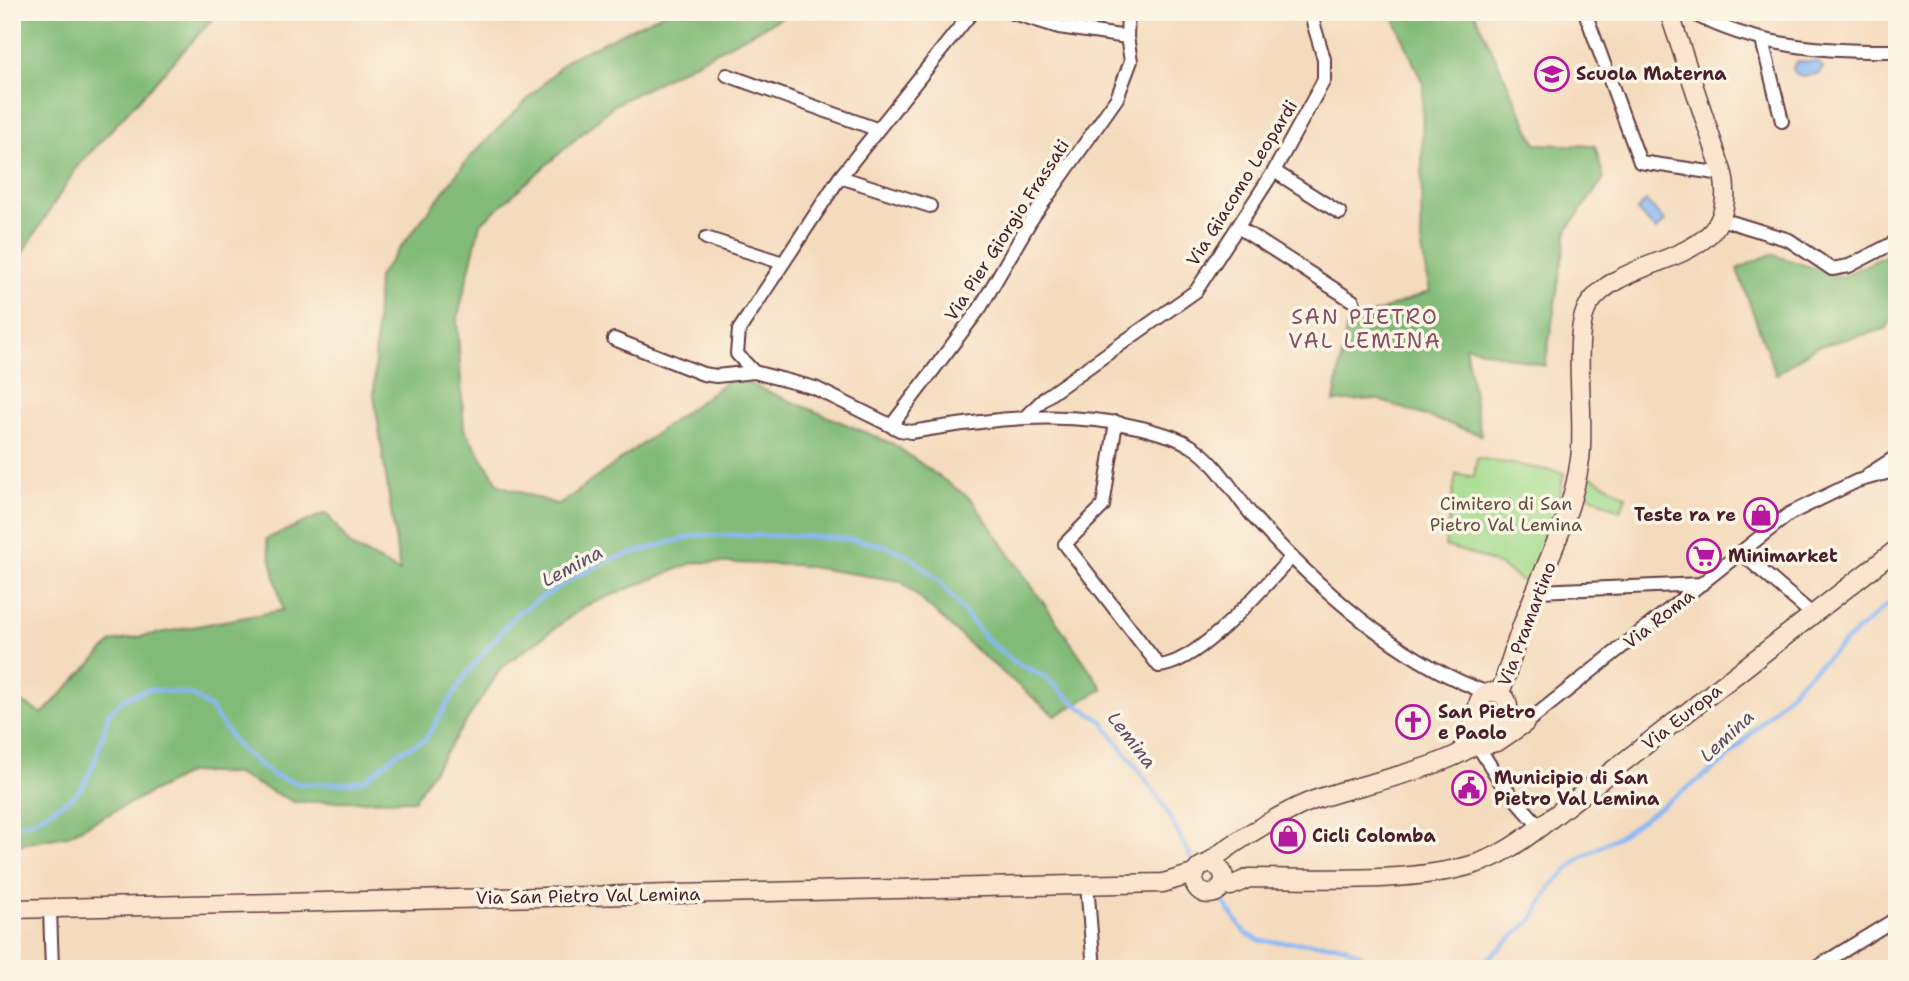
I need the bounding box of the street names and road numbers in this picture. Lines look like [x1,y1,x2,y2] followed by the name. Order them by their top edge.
[1181,95,1303,271] street label: Via Giacomo Leopardi
[939,135,1075,325] street label: Via Pier Giorgio Frassati
[1492,558,1562,690] street label: Via Pramartino
[1619,584,1699,654] street label: Via Roma
[1637,678,1727,756] street label: Via Europa
[475,882,701,910] street label: Via San Pietro Val Lemina

